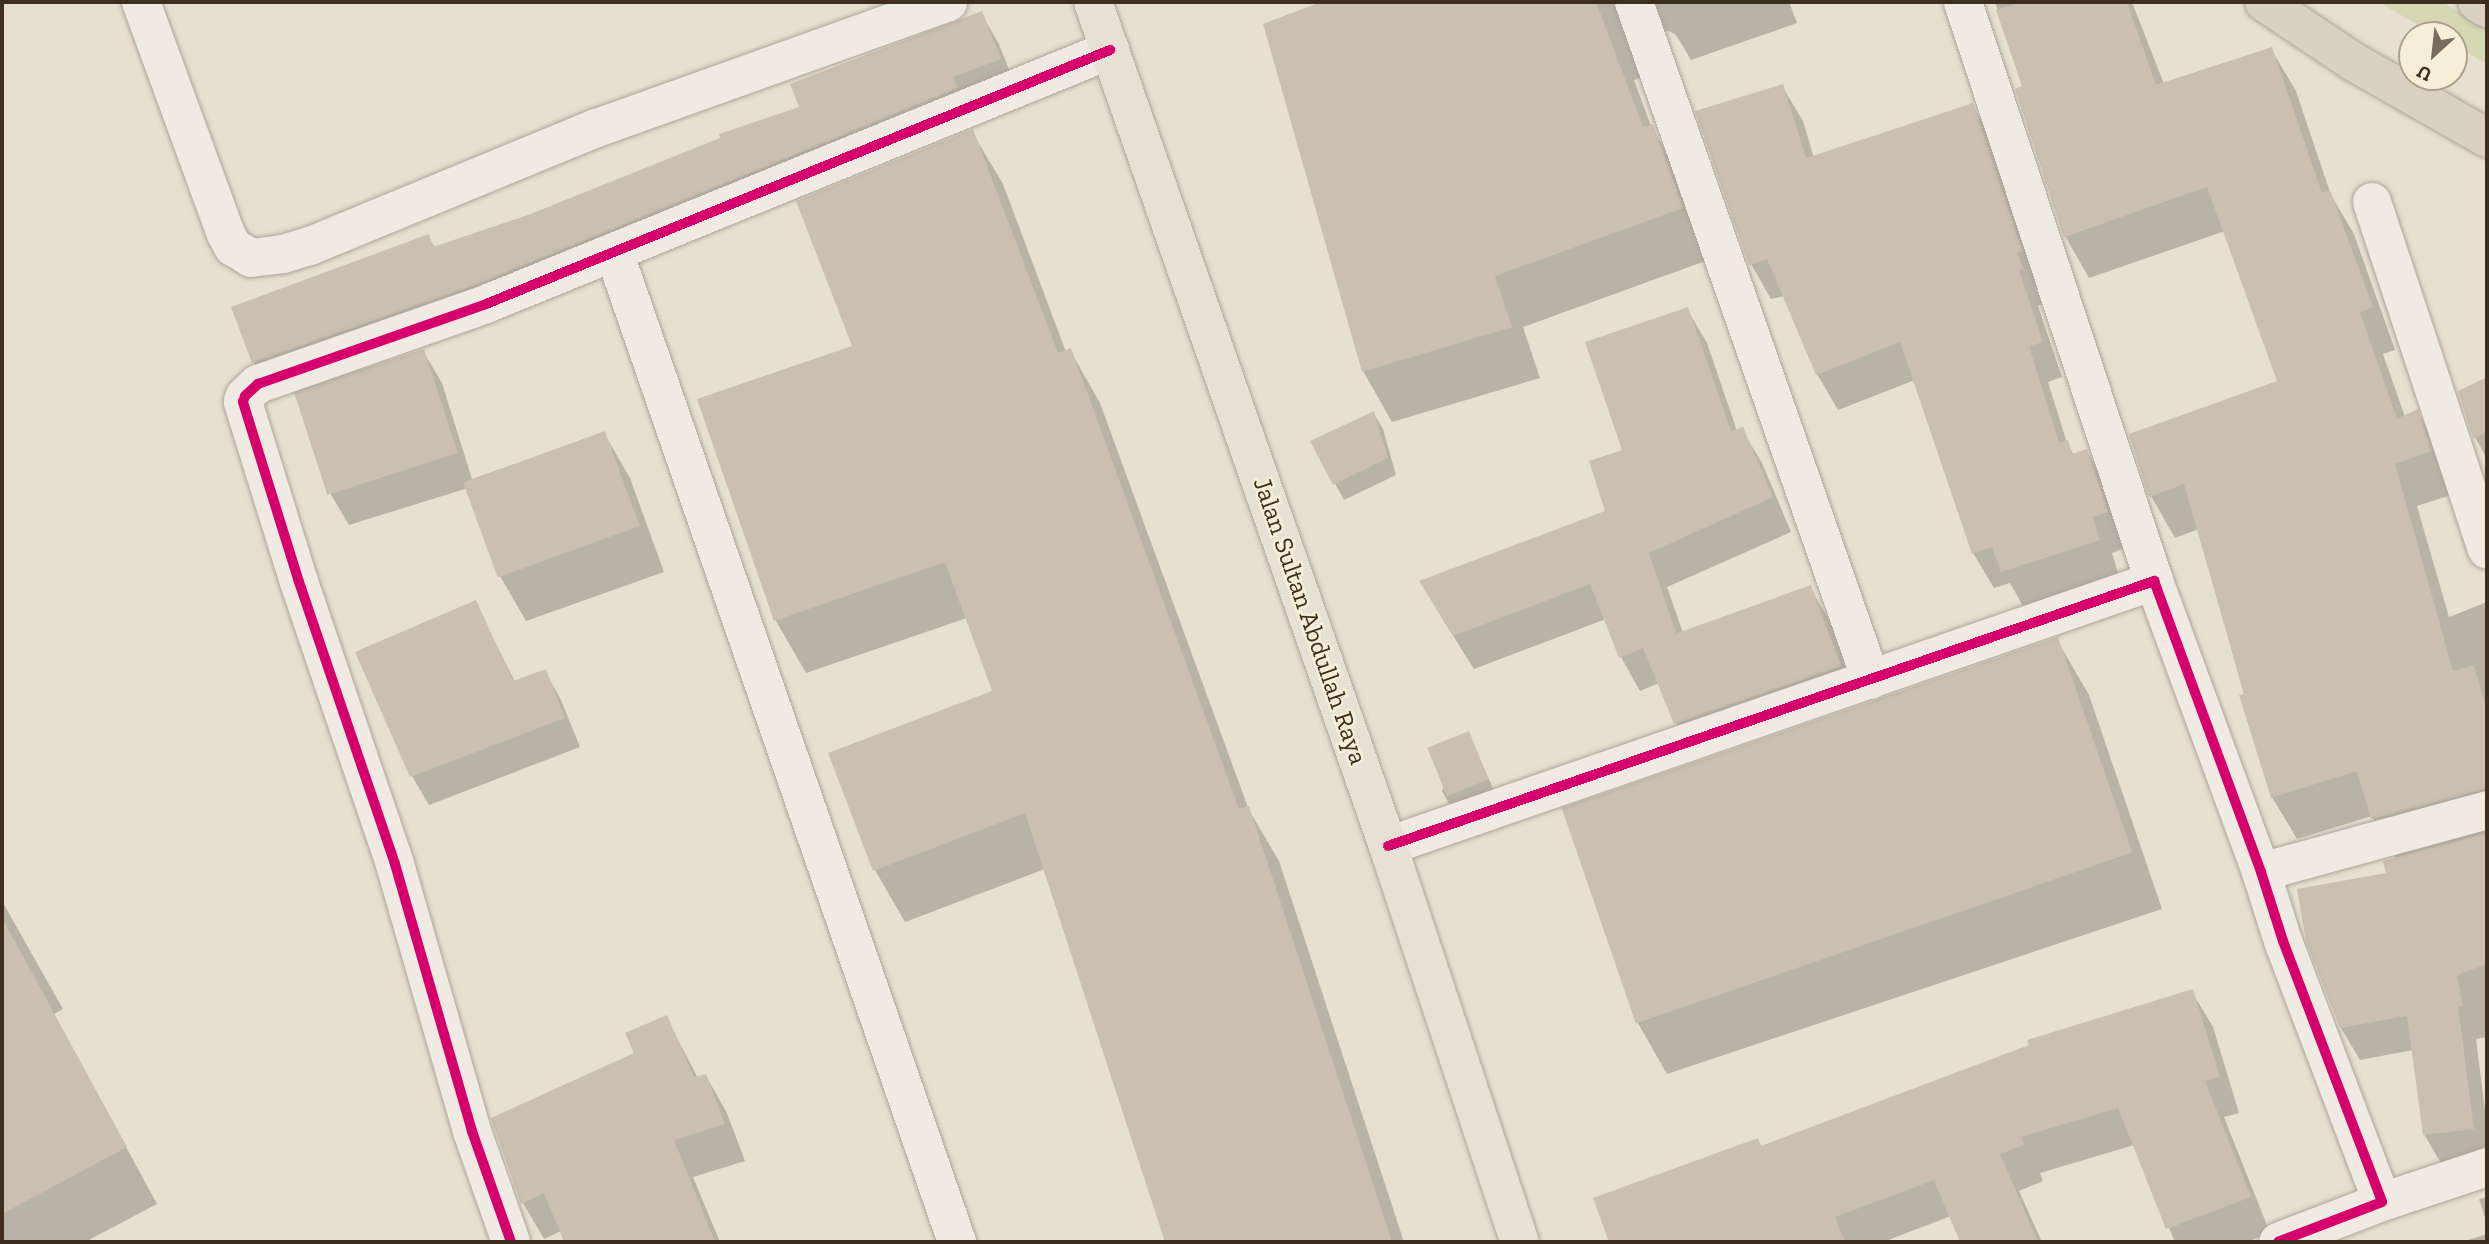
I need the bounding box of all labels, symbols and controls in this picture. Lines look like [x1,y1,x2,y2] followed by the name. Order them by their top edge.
[2398,21,2468,91] north arrow
[2413,60,2435,87] text: U
[1246,473,1374,769] street label: Jalan Sultan Abdullah Raya

